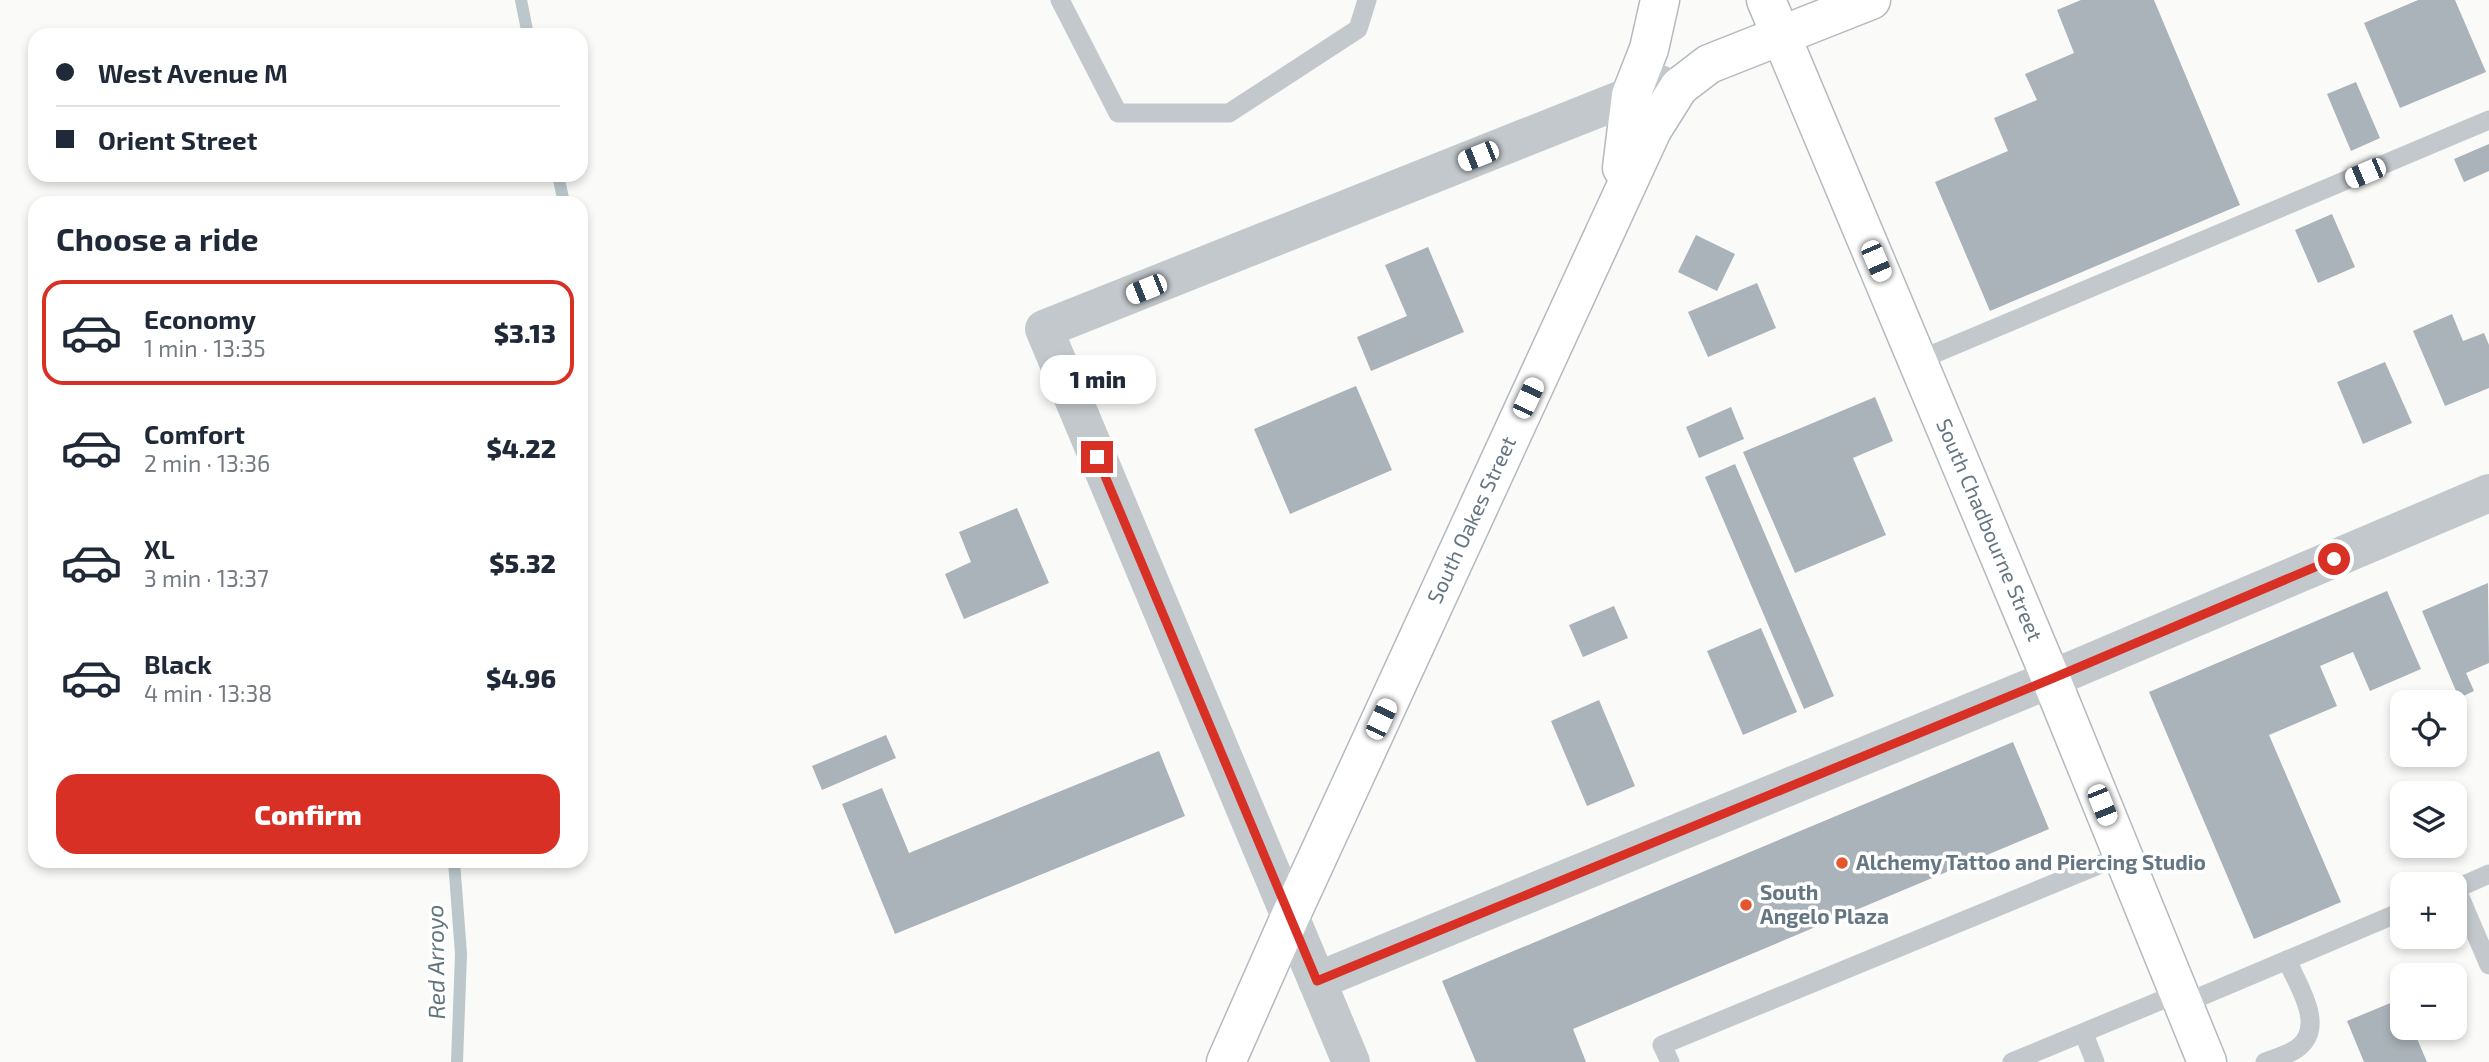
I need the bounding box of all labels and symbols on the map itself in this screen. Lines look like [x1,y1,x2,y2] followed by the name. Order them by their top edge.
[1455,138,1502,174] car
[2342,155,2389,191] car
[1859,238,1894,284] car
[1123,271,1170,307] car
[1039,356,1155,405] callout: 1 min
[1510,375,1547,421] car
[1932,414,2049,644] street label: South Chadbourne Street
[1421,432,1520,607] street label: South Oakes Street
[1081,441,1113,473] route end
[2318,543,2350,575] route start
[1363,696,1400,742] car
[2085,782,2120,828] car
[1856,849,2206,875] place label: Alchemy Tattoo and Piercing Studio
[1834,855,1850,871] marker: Alchemy Tattoo and Piercing Studio
[1760,879,1889,928] place label: South Angelo Plaza
[1738,897,1754,913] marker: South Angelo Plaza
[420,904,450,1020] water label: Red Arroyo

